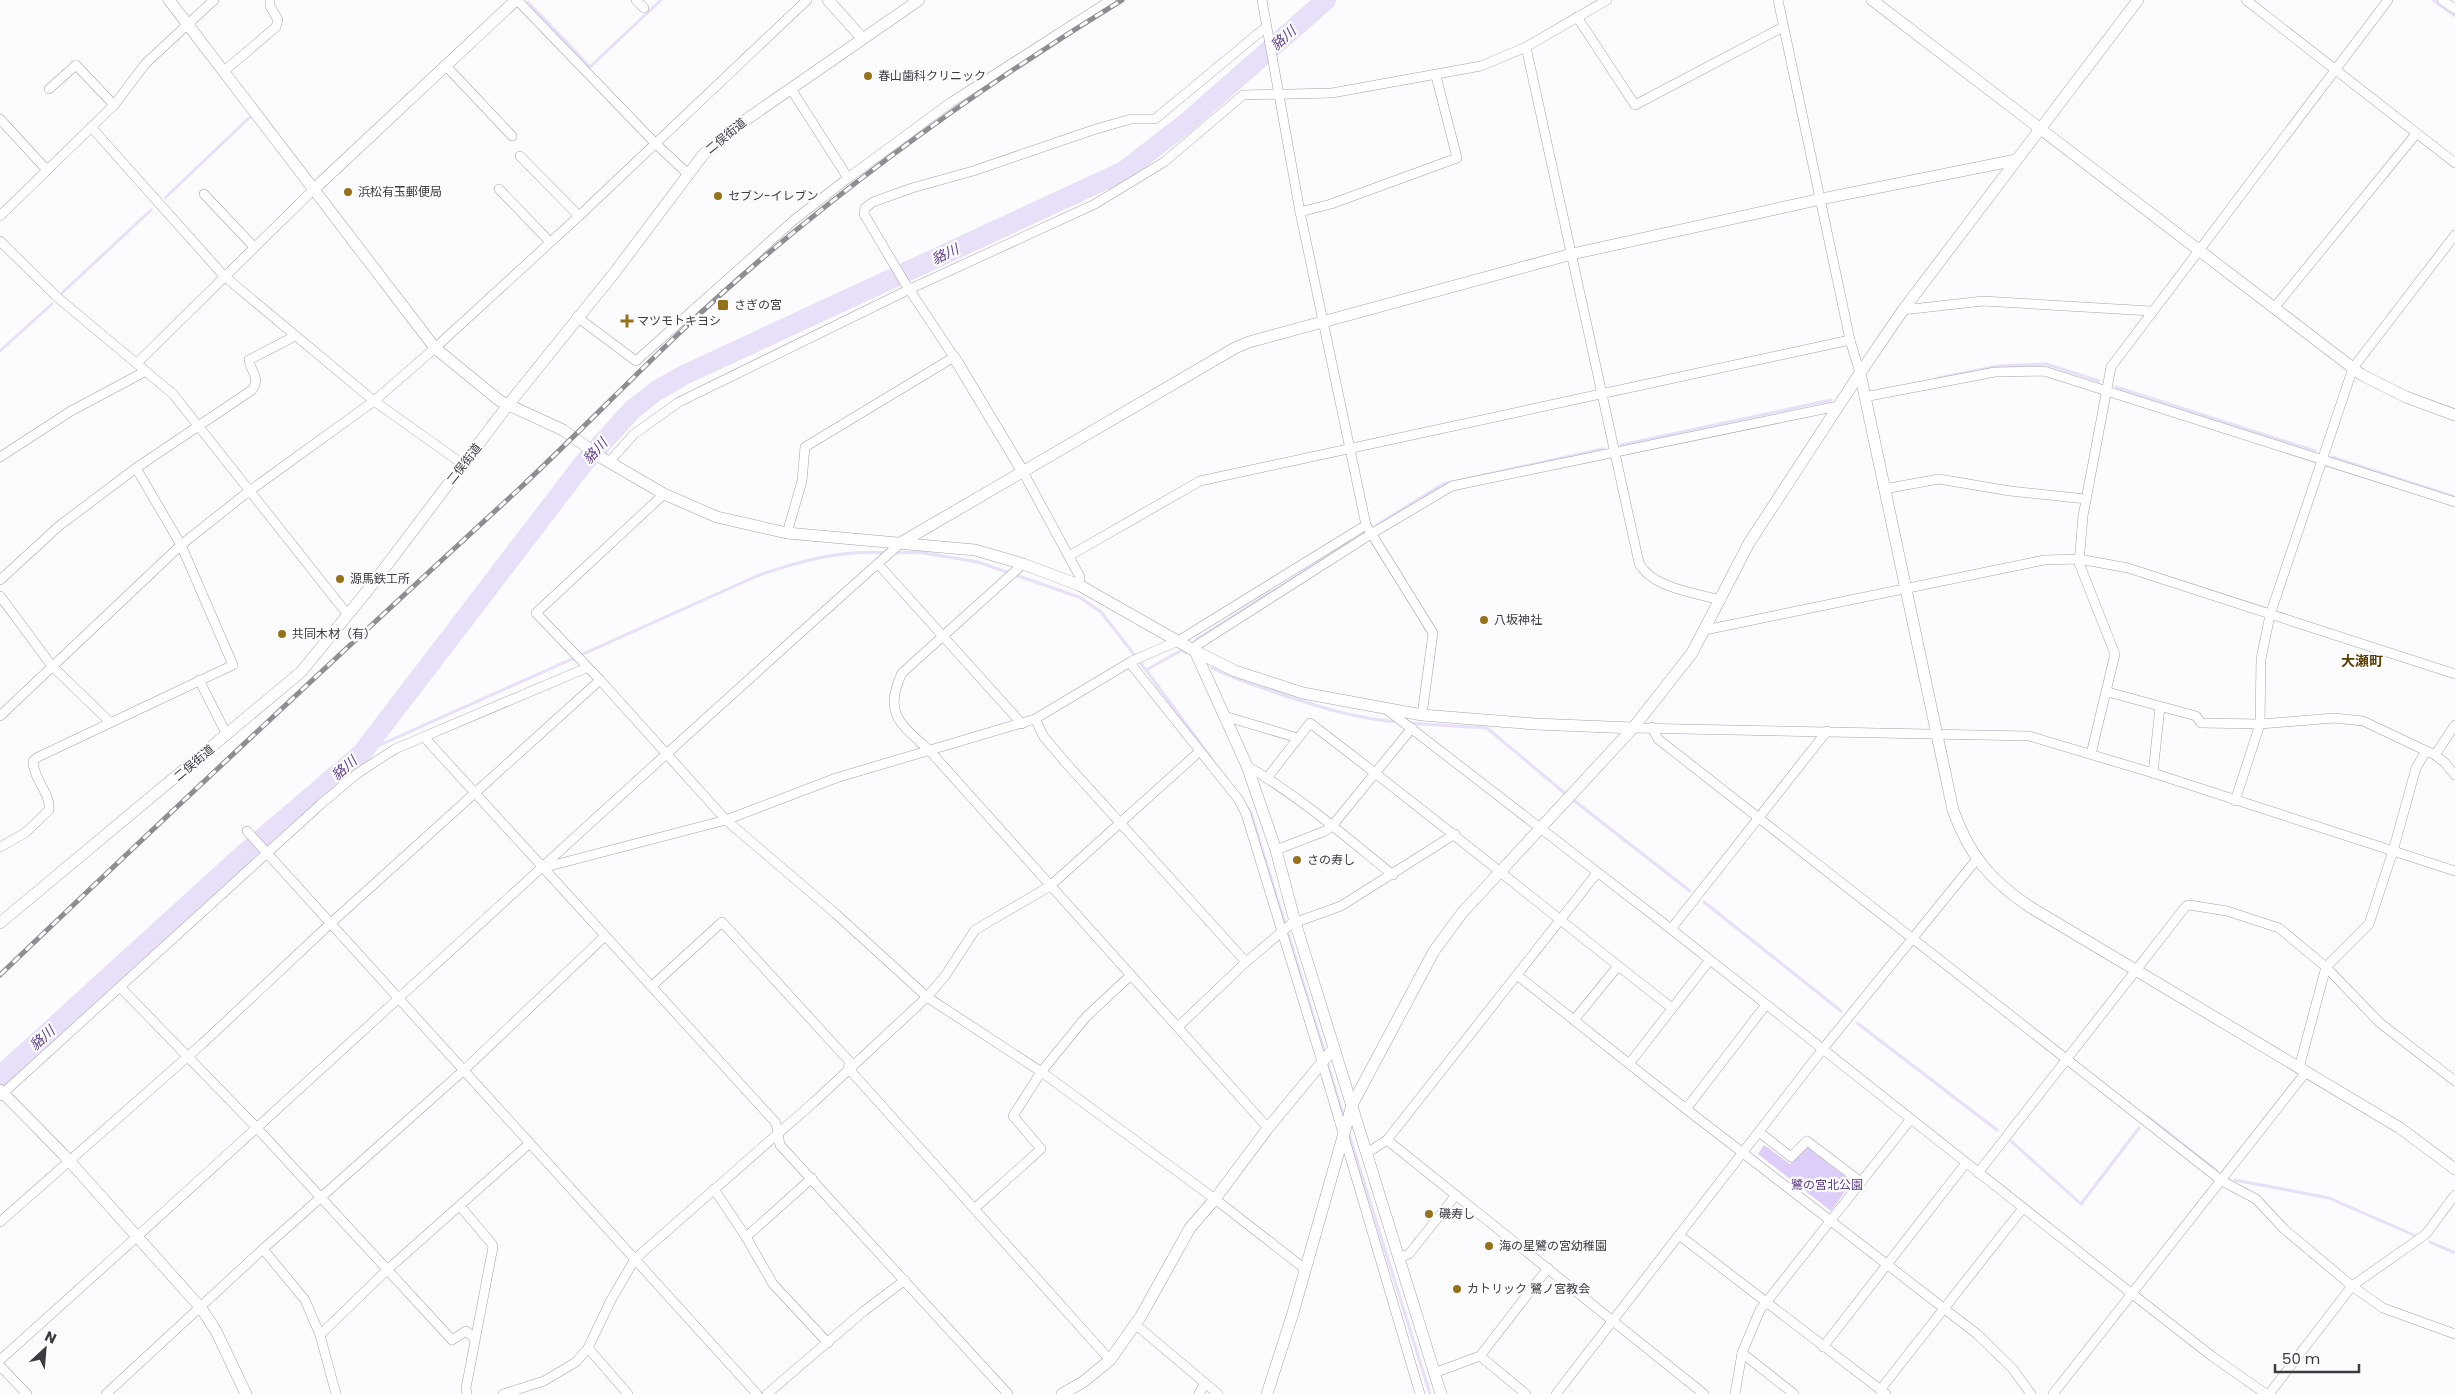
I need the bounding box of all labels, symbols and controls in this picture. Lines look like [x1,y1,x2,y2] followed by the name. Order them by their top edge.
[1266,20,1302,55] water label: 貉川
[878,67,986,84] place label: 春山歯科クリニック
[862,70,874,82] marker: 春山歯科クリニック
[702,114,750,157] street label: 二俣街道
[358,183,442,200] place label: 浜松有玉郵便局
[342,186,354,198] marker: 浜松有玉郵便局
[728,187,819,204] place label: セブン-イレブン
[712,190,724,202] marker: セブン-イレブン
[928,238,964,269] water label: 貉川
[734,296,782,313] place label: さぎの宮
[716,298,730,312] marker: さぎの宮
[637,312,721,329] place label: マツモトキヨシ
[621,315,633,327] marker: マツモトキヨシ
[578,432,613,468] water label: 貉川
[442,440,485,488] street label: 二俣街道
[350,570,410,587] place label: 源馬鉄工所
[334,573,346,585] marker: 源馬鉄工所
[1494,611,1542,628] place label: 八坂神社
[1478,614,1490,626] marker: 八坂神社
[292,625,376,642] place label: 共同木材（有）
[276,628,288,640] marker: 共同木材（有）
[2341,651,2383,671] district label: 大瀬町
[170,741,218,785] street label: 二俣街道
[327,750,363,785] water label: 貉川
[1307,851,1355,868] place label: さの寿し
[1291,854,1303,866] marker: さの寿し
[25,1020,61,1055] water label: 貉川
[1791,1176,1863,1193] park label: 鷺の宮北公園
[1439,1205,1475,1222] place label: 磯寿し
[1423,1208,1435,1220] marker: 磯寿し
[1499,1237,1607,1254] place label: 海の星鷺の宮幼稚園
[1483,1240,1495,1252] marker: 海の星鷺の宮幼稚園
[1467,1280,1590,1297] place label: カトリック 鷺ノ宮教会
[1451,1283,1463,1295] marker: カトリック 鷺ノ宮教会
[20,1324,70,1374] north arrow
[42,1326,60,1349] text: N
[2275,1342,2359,1374] scale bar
[2282,1348,2320,1369] text: 50 m

